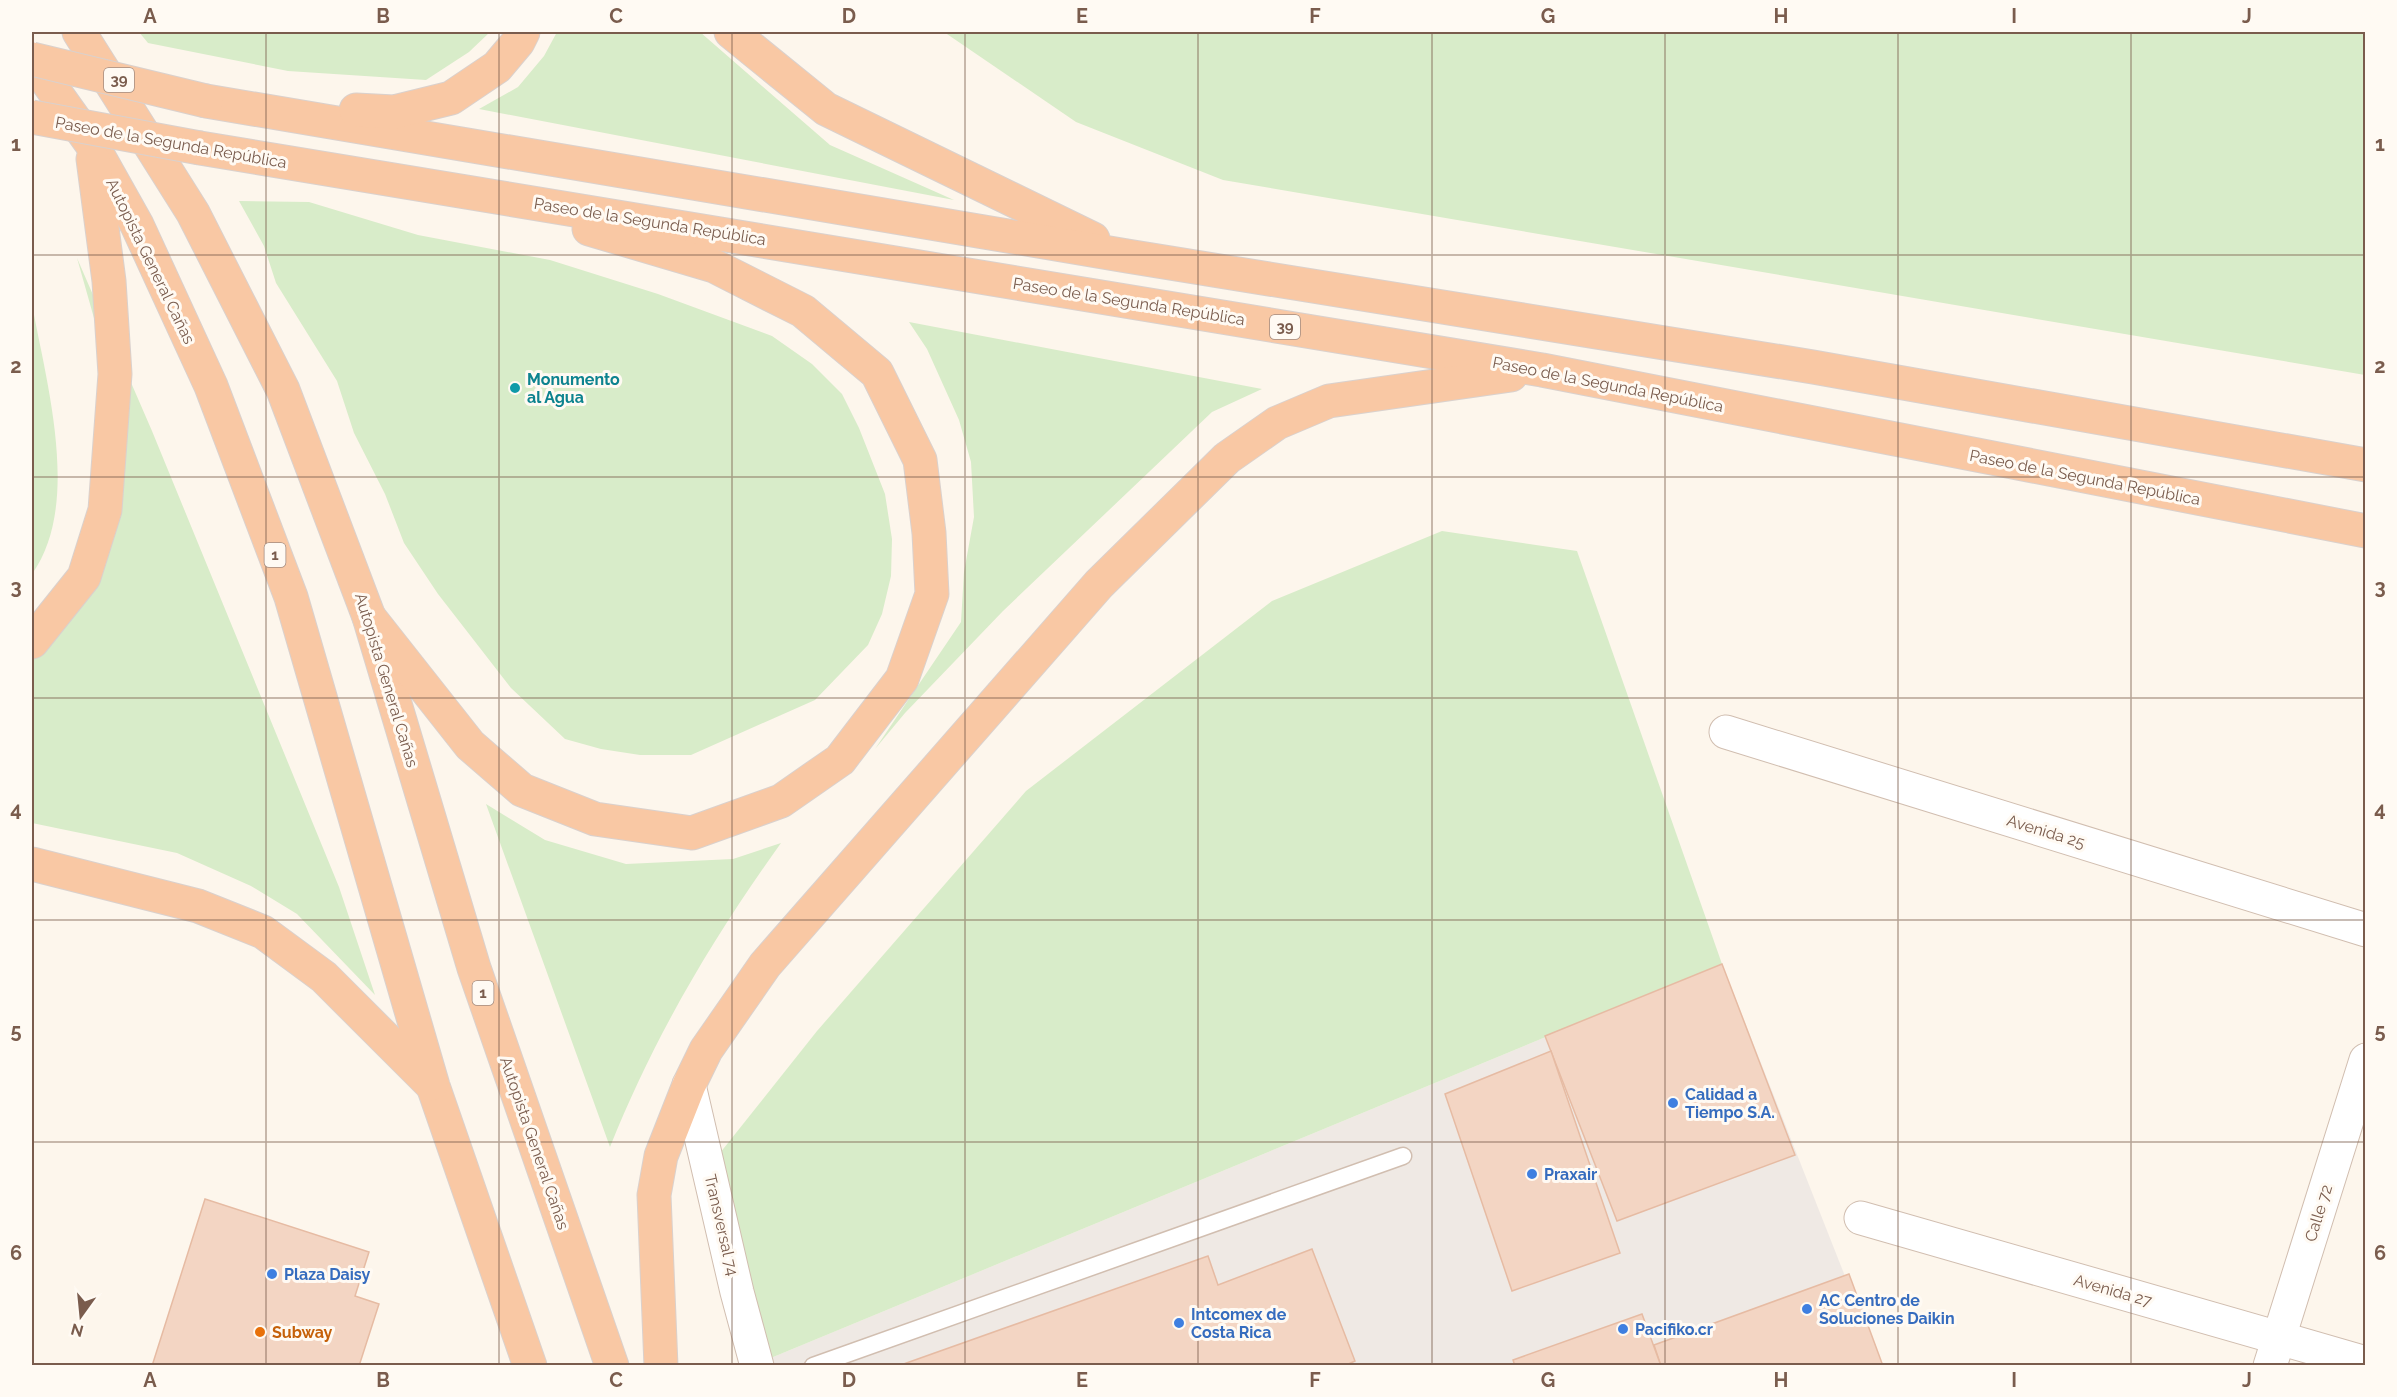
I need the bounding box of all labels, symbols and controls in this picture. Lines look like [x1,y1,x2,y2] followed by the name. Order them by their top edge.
[143,4,157,28] text: A
[376,4,390,28] text: B
[609,4,623,28] text: C
[842,4,856,28] text: D
[1076,4,1088,28] text: E
[1309,4,1321,28] text: F
[1541,4,1555,28] text: G
[1774,4,1788,28] text: H
[2011,4,2017,28] text: I
[2242,4,2252,28] text: J
[104,68,134,92] road number: 39
[54,113,288,172] street label: Paseo de la Segunda República
[11,132,21,156] text: 1
[2375,132,2385,156] text: 1
[102,176,199,347] street label: Autopista General Cañas
[533,194,767,249] street label: Paseo de la Segunda República
[1012,274,1246,329] street label: Paseo de la Segunda República
[1270,315,1300,339] road number: 39
[1491,353,1725,416] street label: Paseo de la Segunda República
[10,354,22,378] text: 2
[2374,354,2386,378] text: 2
[527,370,620,407] place label: Monumento al Agua
[508,381,522,395] marker: Monumento al Agua
[1968,446,2202,509] street label: Paseo de la Segunda República
[264,543,286,567] road number: 1
[10,575,22,599] text: 3
[2374,575,2386,599] text: 3
[351,591,422,770] street label: Autopista General Cañas
[10,797,22,821] text: 4
[2374,797,2386,821] text: 4
[2005,811,2087,852] street label: Avenida 25
[472,981,494,1005] road number: 1
[10,1019,22,1043] text: 5
[2374,1019,2386,1043] text: 5
[496,1054,573,1232] street label: Autopista General Cañas
[1685,1085,1775,1122] place label: Calidad a Tiempo S.A.
[1666,1096,1680,1110] marker: Calidad a Tiempo S.A.
[1544,1165,1597,1184] place label: Praxair
[1525,1167,1539,1181] marker: Praxair
[701,1172,742,1278] street label: Transversal 74
[2301,1182,2336,1244] street label: Calle 72
[10,1241,22,1265] text: 6
[2374,1241,2386,1265] text: 6
[284,1265,370,1284] place label: Plaza Daisy
[265,1267,279,1281] marker: Plaza Daisy
[2072,1270,2155,1311] street label: Avenida 27
[51,1286,111,1346] north arrow
[1819,1291,1955,1328] place label: AC Centro de Soluciones Daikin
[1800,1302,1814,1316] marker: AC Centro de Soluciones Daikin
[1191,1305,1287,1342] place label: Intcomex de Costa Rica
[1172,1316,1186,1330] marker: Intcomex de Costa Rica
[69,1319,86,1341] text: N
[1635,1320,1713,1339] place label: Pacifiko.cr
[1616,1322,1630,1336] marker: Pacifiko.cr
[272,1323,333,1342] place label: Subway
[253,1325,267,1339] marker: Subway
[143,1368,157,1392] text: A
[376,1368,390,1392] text: B
[609,1368,623,1392] text: C
[842,1368,856,1392] text: D
[1076,1368,1088,1392] text: E
[1309,1368,1321,1392] text: F
[1541,1368,1555,1392] text: G
[1774,1368,1788,1392] text: H
[2011,1368,2017,1392] text: I
[2242,1368,2252,1392] text: J

